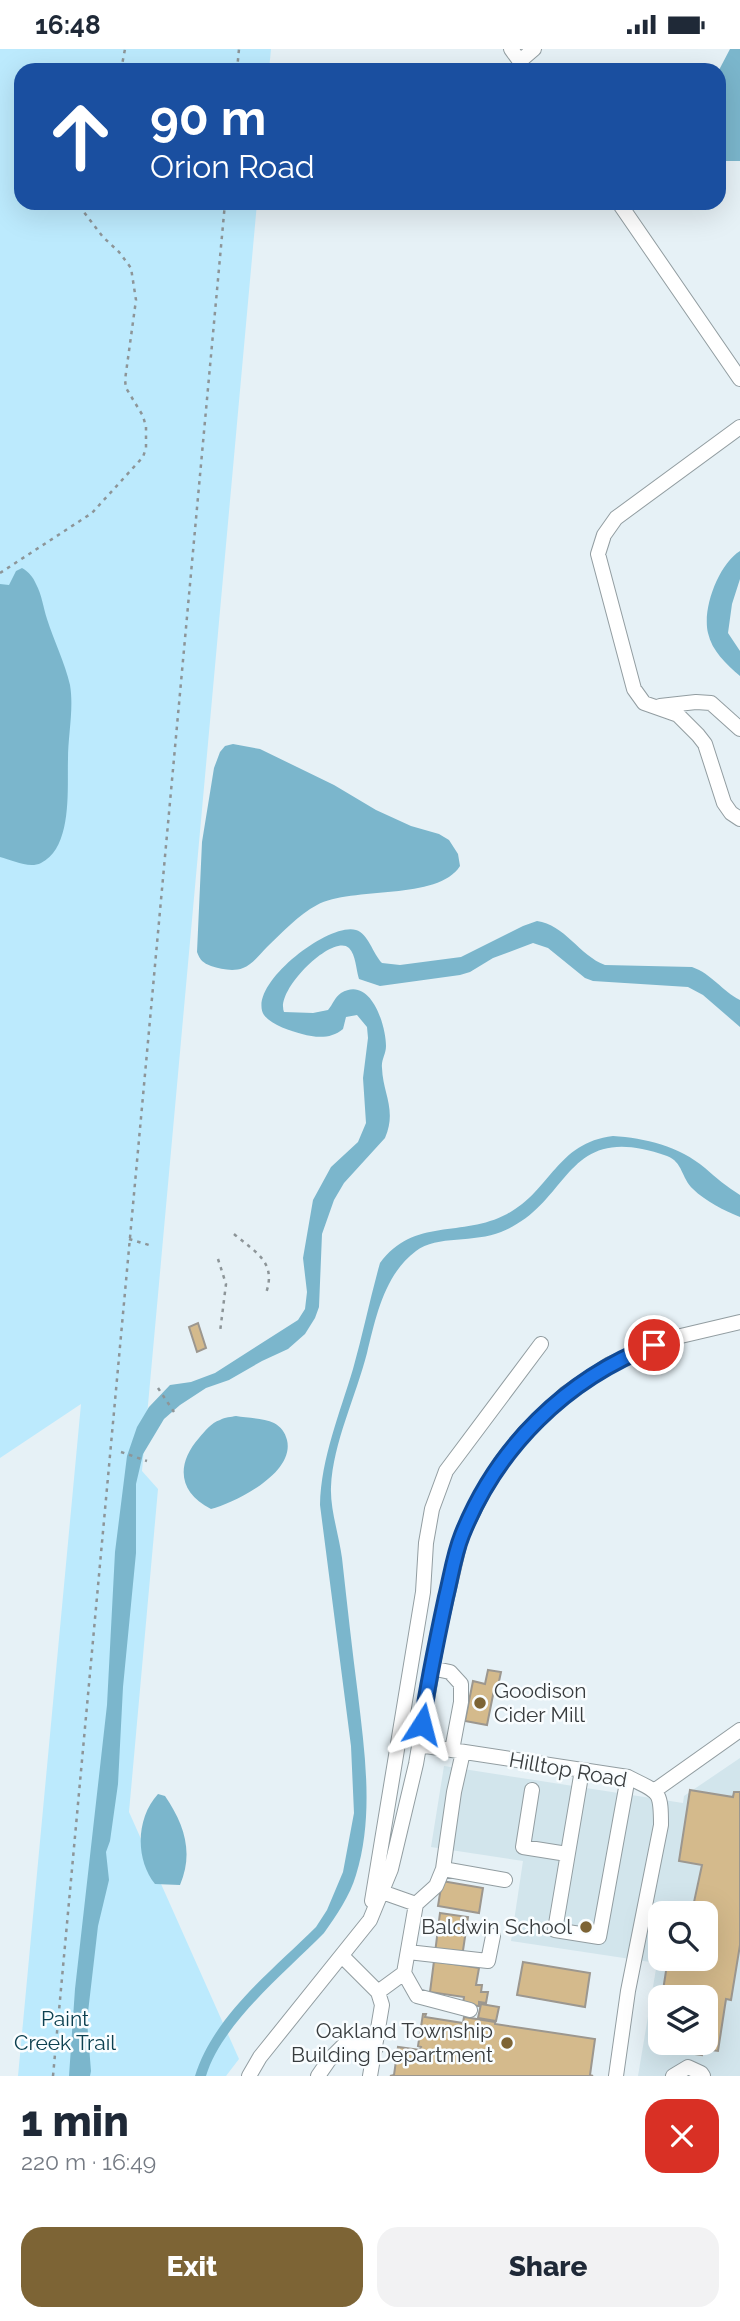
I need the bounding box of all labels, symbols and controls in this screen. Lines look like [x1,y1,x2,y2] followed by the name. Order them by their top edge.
[35,10,101,40] text: 16:48
[150,89,266,146] text: 90 m
[35,91,126,182] icon: ahead
[150,148,315,185] text: Orion Road
[624,1315,684,1375] pin
[635,1326,673,1364] icon: arrive
[494,1678,587,1727] place label: Goodison Cider Mill
[385,1687,459,1761] position arrow
[472,1695,488,1711] marker: Goodison Cider Mill
[507,1747,629,1792] street label: Hilltop Road
[648,1901,718,2055] map controls
[648,1901,718,1971] button: search
[421,1914,572,1939] place label: Baldwin School
[578,1919,594,1935] marker: Baldwin School
[648,1985,718,2055] button: layers
[14,2006,116,2055] park label: Paint Creek Trail
[291,2018,493,2067] place label: Oakland Township Building Department
[499,2035,515,2051] marker: Oakland Township Building Department
[21,2097,129,2146] text: 1 min
[645,2099,719,2173] button: close
[21,2148,156,2175] text: 220 m · 16:49
[21,2227,363,2307] button: Exit
[377,2227,719,2307] button: Share

